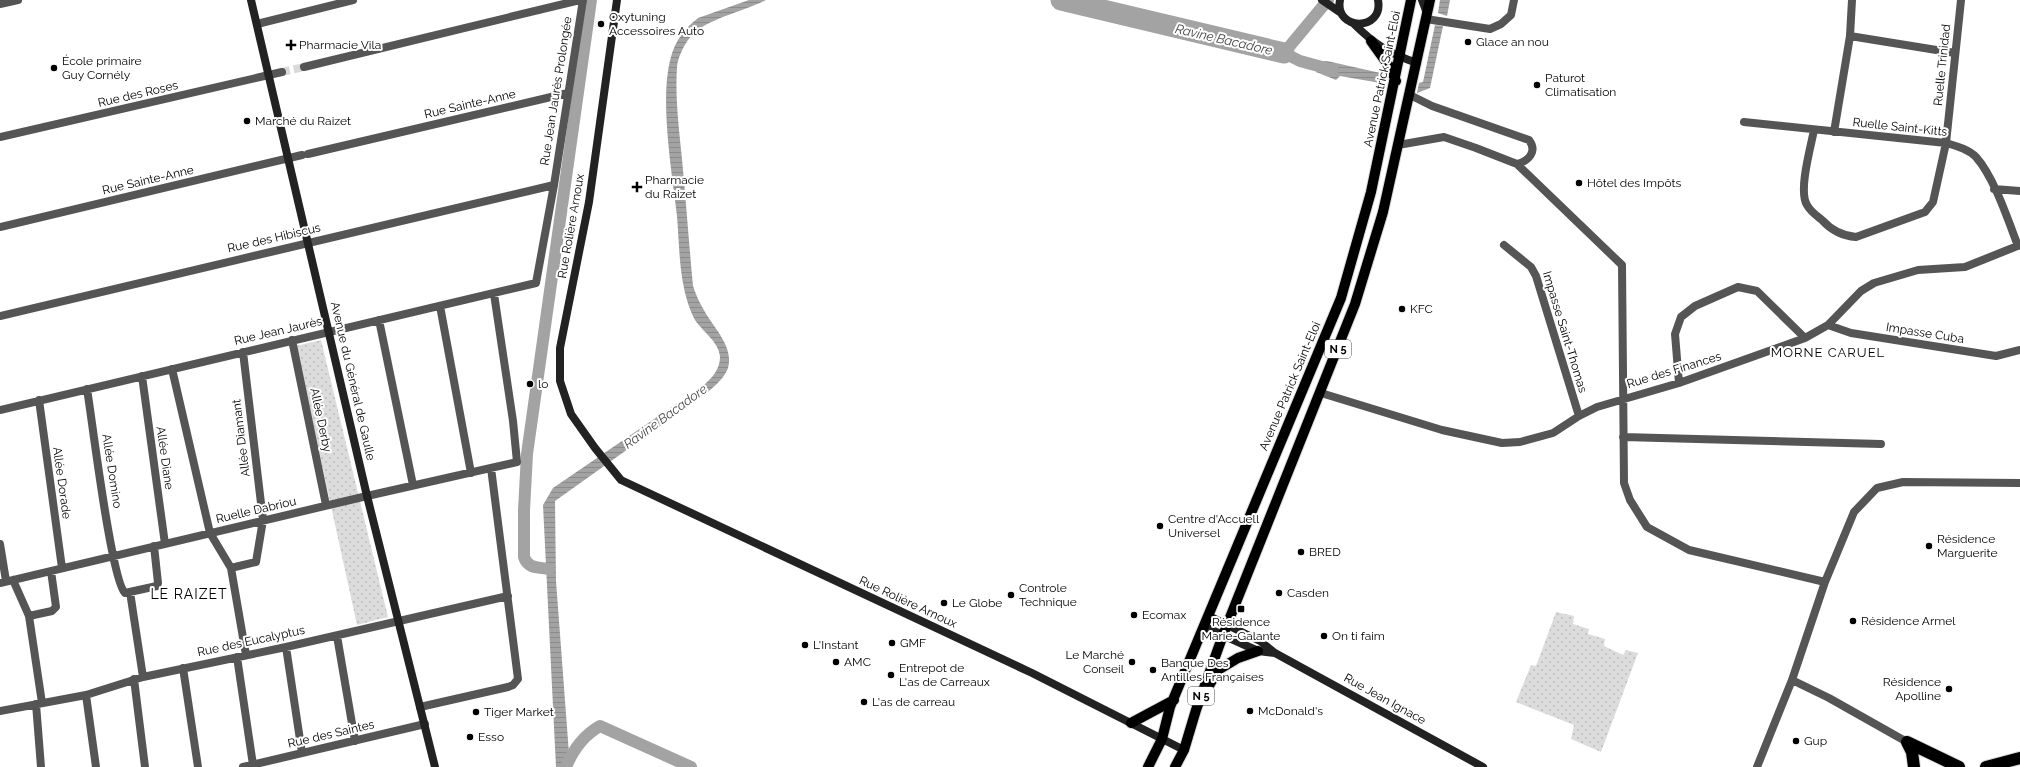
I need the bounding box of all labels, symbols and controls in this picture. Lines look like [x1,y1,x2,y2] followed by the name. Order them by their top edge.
[609,10,704,38] place label: Oxytuning Accessoires Auto
[1361,10,1403,148] street label: Avenue Patrick Saint-Eloi
[537,16,575,166] street label: Rue Jean Jaurès Prolongée
[596,19,606,29] marker: Oxytuning Accessoires Auto
[1174,21,1274,58] water label: Ravine Bacadore
[1931,23,1953,107] street label: Ruelle Trinidad
[1476,35,1549,49] place label: Glace an nou
[1463,37,1473,47] marker: Glace an nou
[299,38,381,52] place label: Pharmacie Vila
[286,40,296,50] marker: Pharmacie Vila
[62,54,142,82] place label: École primaire Guy Cornély
[49,63,59,73] marker: École primaire Guy Cornély
[1545,71,1616,99] place label: Paturot Climatisation
[97,78,180,110] street label: Rue des Roses
[1532,80,1542,90] marker: Paturot Climatisation
[423,87,517,121] street label: Rue Sainte-Anne
[255,114,351,128] place label: Marché du Raizet
[1852,115,1948,139] street label: Ruelle Saint-Kitts
[242,116,252,126] marker: Marché du Raizet
[101,163,195,197] street label: Rue Sainte-Anne
[555,173,587,279] street label: Rue Rolière Arnoux
[645,173,704,201] place label: Pharmacie du Raizet
[1587,176,1682,190] place label: Hôtel des Impôts
[1574,178,1584,188] marker: Hôtel des Impôts
[632,182,642,192] marker: Pharmacie du Raizet
[226,220,322,256] street label: Rue des Hibiscus
[1540,270,1590,395] street label: Impasse Saint-Thomas
[328,300,378,462] street label: Avenue du Général de Gaulle
[1410,302,1433,316] place label: KFC
[1397,304,1407,314] marker: KFC
[233,314,324,348] street label: Rue Jean Jaurès
[1256,319,1324,453] street label: Avenue Patrick Saint-Eloi
[1885,320,1965,346] street label: Impasse Cuba
[1325,340,1351,358] road number: N 5
[1771,345,1885,360] district label: MORNE CARUEL
[1625,349,1723,391] street label: Rue des Finances
[538,377,548,391] place label: lo
[525,379,535,389] marker: lo
[621,381,710,452] water label: Ravine Bacadore
[307,387,335,454] street label: Allée Derby
[229,398,253,478] street label: Allée Diamant
[154,426,176,490] street label: Allée Diane
[99,433,125,509] street label: Allée Domino
[50,446,74,520] street label: Allée Dorade
[214,494,298,526] street label: Ruelle Dabriou
[1168,512,1260,540] place label: Centre d'Accuell Universel
[1155,521,1165,531] marker: Centre d'Accuell Universel
[1937,532,1997,560] place label: Résidence Marguerite
[1924,541,1934,551] marker: Résidence Marguerite
[1309,545,1341,559] place label: BRED
[1296,547,1306,557] marker: BRED
[857,573,959,631] street label: Rue Rolière Arnoux
[1019,581,1077,609] place label: Controle Technique
[150,586,228,602] district label: LE RAIZET
[1287,586,1329,600] place label: Casden
[1274,588,1284,598] marker: Casden
[1006,590,1016,600] marker: Controle Technique
[952,596,1002,610] place label: Le Globe
[939,598,949,608] marker: Le Globe
[1236,604,1246,614] marker: Résidence Marie-Galante
[1142,608,1186,622] place label: Ecomax
[1129,610,1139,620] marker: Ecomax
[1861,614,1956,628] place label: Résidence Armel
[1202,615,1280,643] place label: Résidence Marie-Galante
[1848,616,1858,626] marker: Résidence Armel
[196,623,306,659] street label: Rue des Eucalyptus
[1332,629,1385,643] place label: On ti faim
[1319,631,1329,641] marker: On ti faim
[900,636,926,650] place label: GMF
[813,638,858,652] place label: L'Instant
[887,638,897,648] marker: GMF
[800,640,810,650] marker: L'Instant
[1065,648,1125,676] place label: Le Marché Conseil
[844,655,871,669] place label: AMC
[1161,656,1264,684] place label: Banque Des Antilles Françaises
[831,657,841,667] marker: AMC
[1127,657,1137,667] marker: Le Marché Conseil
[899,661,990,689] place label: Entrepot de L'as de Carreaux
[1148,665,1158,675] marker: Banque Des Antilles Françaises
[886,670,896,680] marker: Entrepot de L'as de Carreaux
[1342,671,1428,727] street label: Rue Jean Ignace
[1883,675,1941,703] place label: Résidence Apolline
[1944,684,1954,694] marker: Résidence Apolline
[1188,687,1214,705] road number: N 5
[872,695,955,709] place label: L'as de carreau
[859,697,869,707] marker: L'as de carreau
[1258,704,1323,718] place label: McDonald's
[484,705,554,719] place label: Tiger Market
[1245,706,1255,716] marker: McDonald's
[471,707,481,717] marker: Tiger Market
[286,717,376,751] street label: Rue des Saintes
[478,730,504,744] place label: Esso
[465,732,475,742] marker: Esso
[1804,734,1827,748] place label: Gup
[1791,736,1801,746] marker: Gup

